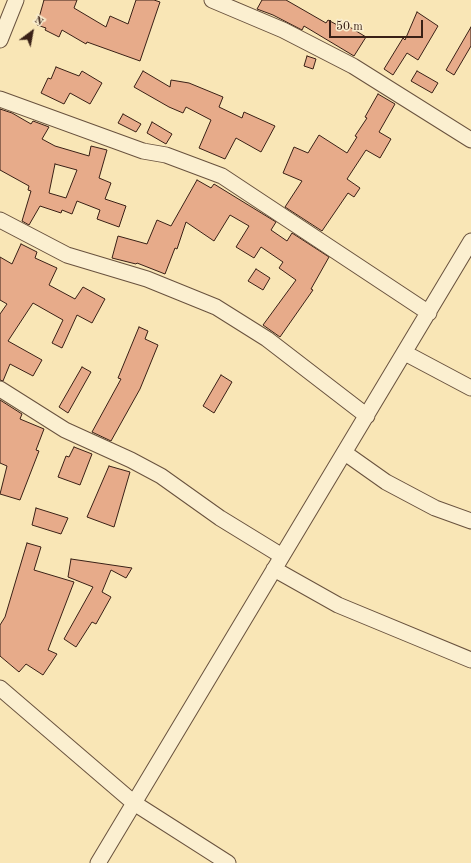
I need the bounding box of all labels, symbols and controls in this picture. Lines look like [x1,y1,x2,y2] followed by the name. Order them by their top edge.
[12,12,52,52] north arrow
[331,12,425,38] scale bar
[32,15,45,28] text: N
[336,21,363,33] text: 50 m

